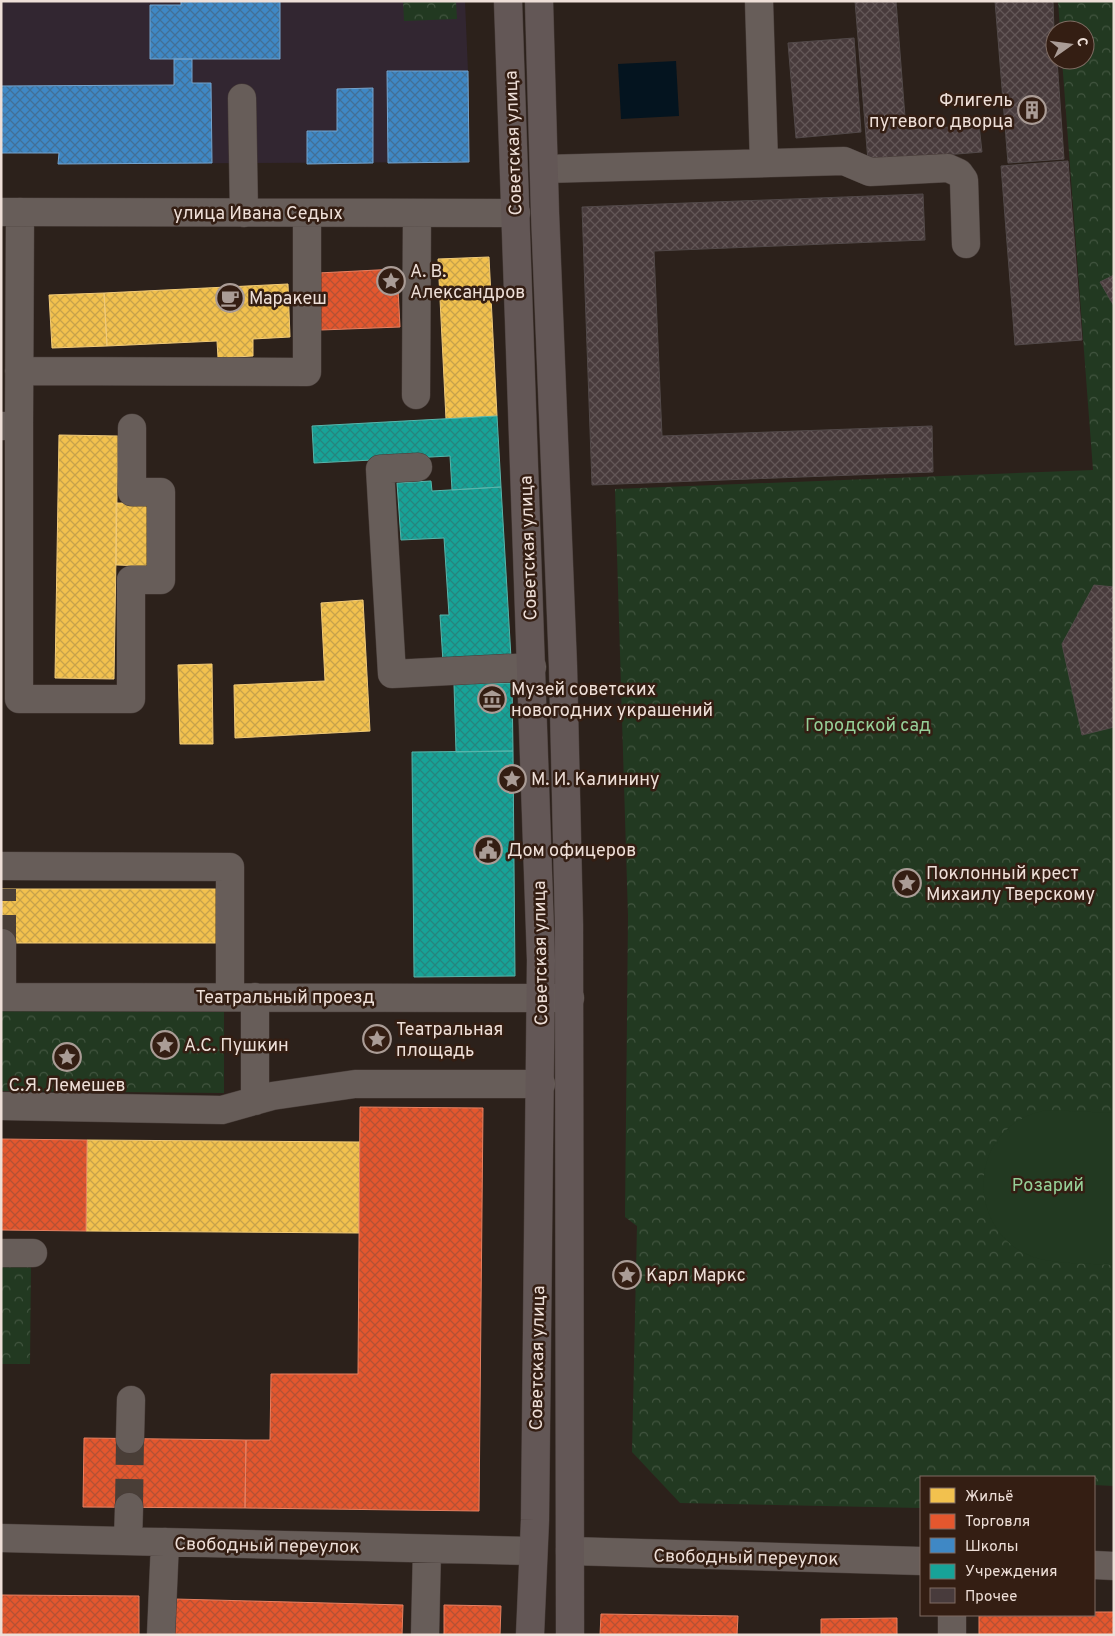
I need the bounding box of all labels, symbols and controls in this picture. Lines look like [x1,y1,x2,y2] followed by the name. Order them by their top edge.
[1045,20,1095,70] north arrow
[1072,36,1091,49] text: С
[500,70,529,216] street label: Советская улица
[869,90,1013,134] place label: Флигель путевого дворца
[1017,95,1047,125] building icon: Флигель путевого дворца
[173,203,343,226] street label: улица Ивана Седых
[410,261,525,305] place label: А. В. Александров
[376,266,406,296] place icon: А. В. Александров
[215,283,245,313] cafe icon: Маракеш
[249,288,327,311] place label: Маракеш
[515,475,544,621] street label: Советская улица
[511,679,713,723] place label: Музей советских новогодних украшений
[477,684,507,714] museum icon: Музей советских новогодних украшений
[805,715,931,738] park label: Городской сад
[497,764,527,794] place icon: М. И. Калинину
[531,769,659,792] place label: М. И. Калинину
[473,835,503,865] public building icon: Дом офицеров
[507,840,636,863] place label: Дом офицеров
[926,863,1095,907] place label: Поклонный крест Михаилу Тверскому
[892,868,922,898] place icon: Поклонный крест Михаилу Тверскому
[529,880,554,1026] street label: Советская улица
[195,987,375,1010] street label: Театральный проезд
[396,1019,503,1063] place label: Театральная площадь
[362,1024,392,1054] place icon: Театральная площадь
[150,1030,180,1060] place icon: А.С. Пушкин
[184,1035,289,1058] place label: А.С. Пушкин
[52,1042,82,1072] place icon: С.Я. Лемешев
[8,1075,126,1098] place label: С.Я. Лемешев
[1012,1175,1084,1198] park label: Розарий
[612,1260,642,1290] place icon: Карл Маркс
[646,1265,746,1288] place label: Карл Маркс
[526,1285,551,1431] street label: Советская улица
[920,1476,1095,1616] legend
[965,1488,1013,1507] text: Жильё
[965,1513,1030,1532] text: Торговля
[174,1533,360,1560] street label: Свободный переулок
[965,1538,1019,1557] text: Школы
[653,1545,839,1572] street label: Свободный переулок
[965,1563,1057,1582] text: Учреждения
[965,1588,1017,1607] text: Прочее

